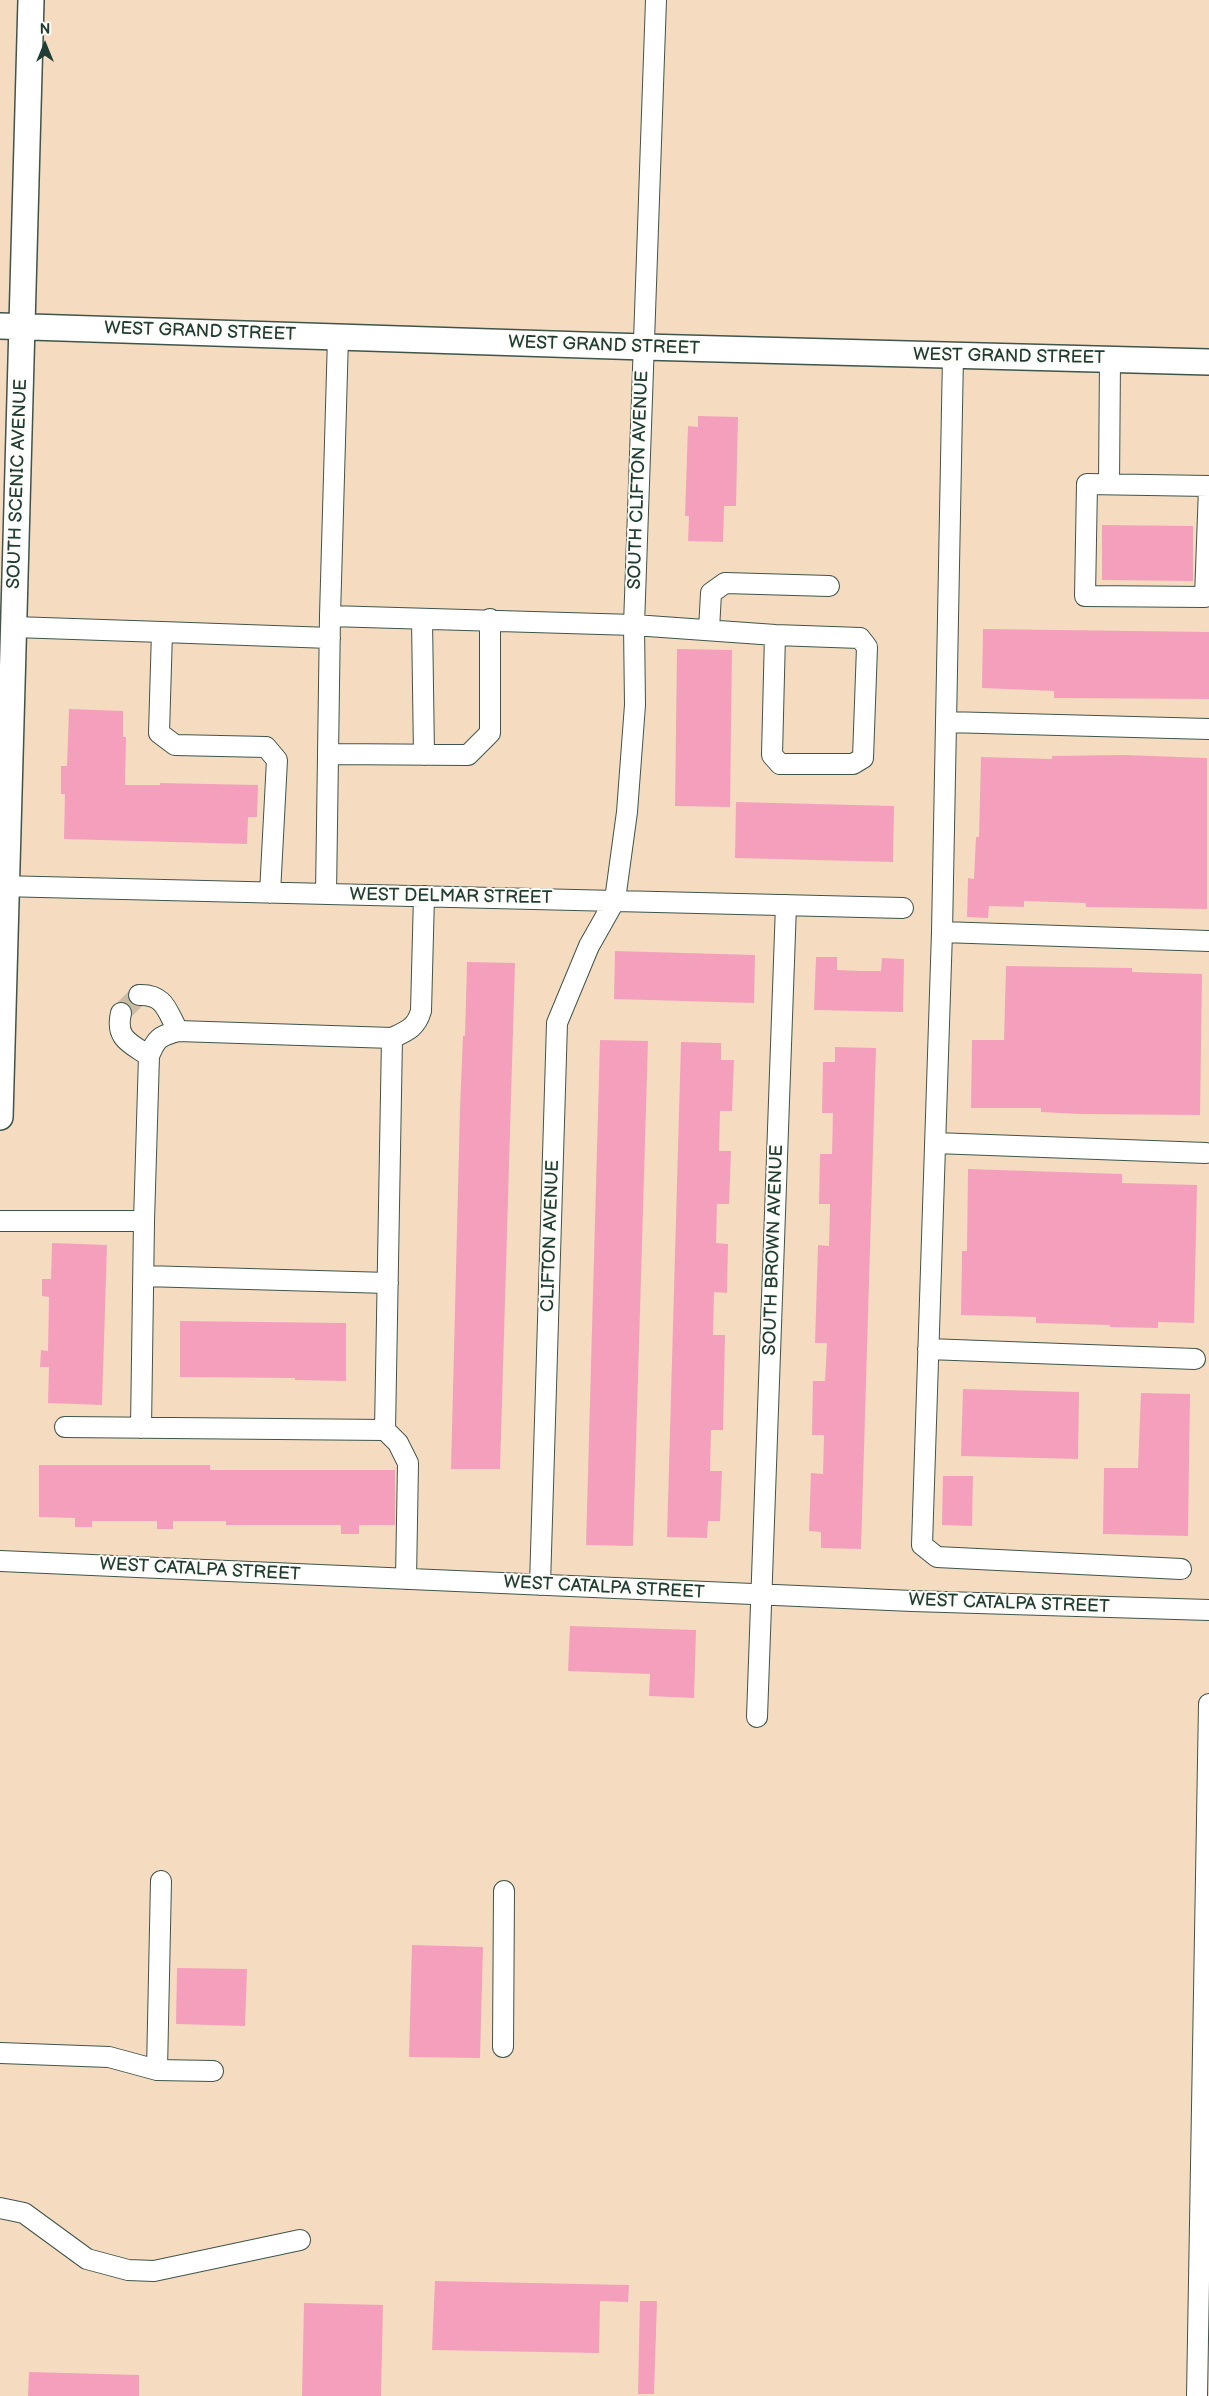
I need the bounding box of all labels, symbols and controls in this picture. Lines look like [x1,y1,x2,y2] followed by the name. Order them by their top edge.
[20,20,70,70] north arrow
[40,21,50,38] text: N
[104,318,296,346] street label: WEST GRAND STREET
[508,332,700,360] street label: WEST GRAND STREET
[913,345,1105,369] street label: WEST GRAND STREET
[624,370,654,590] street label: SOUTH CLIFTON AVENUE
[4,379,32,589] street label: SOUTH SCENIC AVENUE
[349,884,553,910] street label: WEST DELMAR STREET
[760,1144,788,1356] street label: SOUTH BROWN AVENUE
[538,1160,564,1312] street label: CLIFTON AVENUE
[99,1554,301,1586] street label: WEST CATALPA STREET
[503,1572,705,1604] street label: WEST CATALPA STREET
[908,1590,1110,1618] street label: WEST CATALPA STREET

